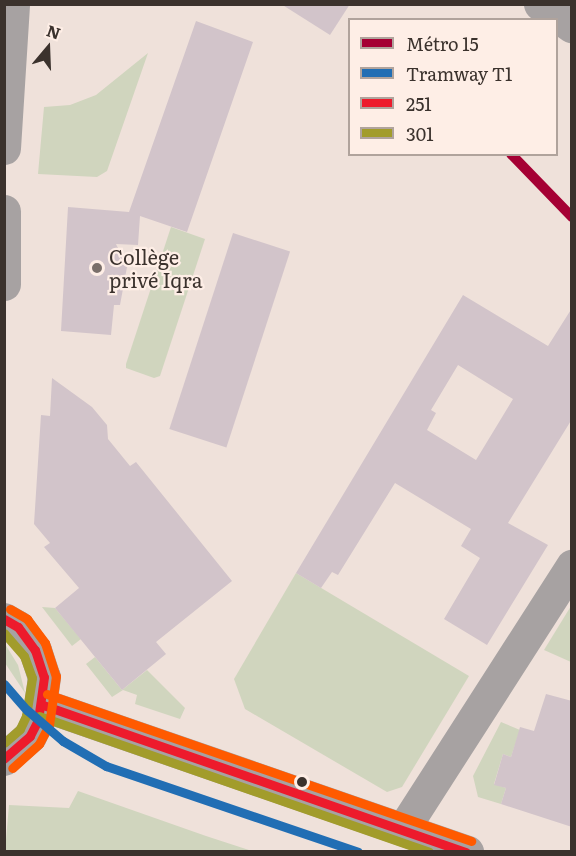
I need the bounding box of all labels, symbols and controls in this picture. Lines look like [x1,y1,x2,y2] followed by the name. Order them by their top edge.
[44,17,64,45] text: N
[18,18,78,78] north arrow
[348,18,558,156] legend
[406,30,479,57] text: Métro 15
[406,60,512,87] text: Tramway T1
[406,90,432,117] text: 251
[406,120,434,147] text: 301
[109,244,203,291] place label: Collège privé Iqra
[90,261,104,275] marker: Collège privé Iqra
[296,776,308,788] unlabelled marker

